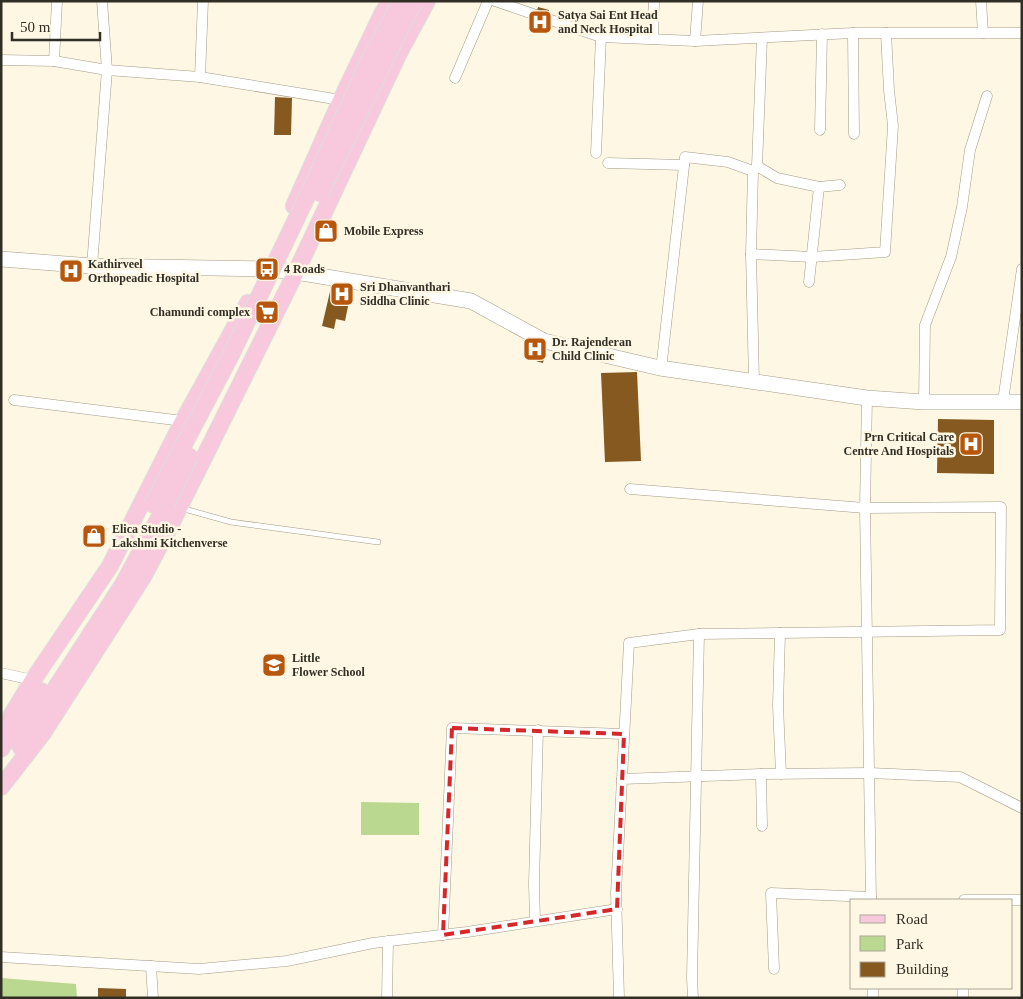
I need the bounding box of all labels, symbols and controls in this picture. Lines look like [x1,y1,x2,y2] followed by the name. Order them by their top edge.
[558,8,658,36] place label: Satya Sai Ent Head and Neck Hospital
[527,9,553,35] hospital icon: Satya Sai Ent Head and Neck Hospital
[12,10,100,42] scale bar
[20,19,51,35] text: 50 m
[313,218,339,244] shop icon: Mobile Express
[344,224,424,238] place label: Mobile Express
[254,256,280,282] bus stop icon: 4 Roads
[88,257,200,285] place label: Kathirveel Orthopeadic Hospital
[58,258,84,284] hospital icon: Kathirveel Orthopeadic Hospital
[284,262,325,276] place label: 4 Roads
[360,280,451,308] place label: Sri Dhanvanthari Siddha Clinic
[329,281,355,307] hospital icon: Sri Dhanvanthari Siddha Clinic
[254,299,280,325] supermarket icon: Chamundi complex
[150,305,250,319] place label: Chamundi complex
[552,335,632,363] place label: Dr. Rajenderan Child Clinic
[522,336,548,362] hospital icon: Dr. Rajenderan Child Clinic
[844,430,955,458] place label: Prn Critical Care Centre And Hospitals
[958,431,984,457] hospital icon: Prn Critical Care Centre And Hospitals
[112,522,228,550] place label: Elica Studio - Lakshmi Kitchenverse
[81,523,107,549] shop icon: Elica Studio - Lakshmi Kitchenverse
[292,651,365,679] place label: Little Flower School
[261,652,287,678] school or university icon: Little Flower School
[850,899,1013,989] legend
[896,911,928,927] text: Road
[896,936,924,952] text: Park
[896,961,949,977] text: Building

